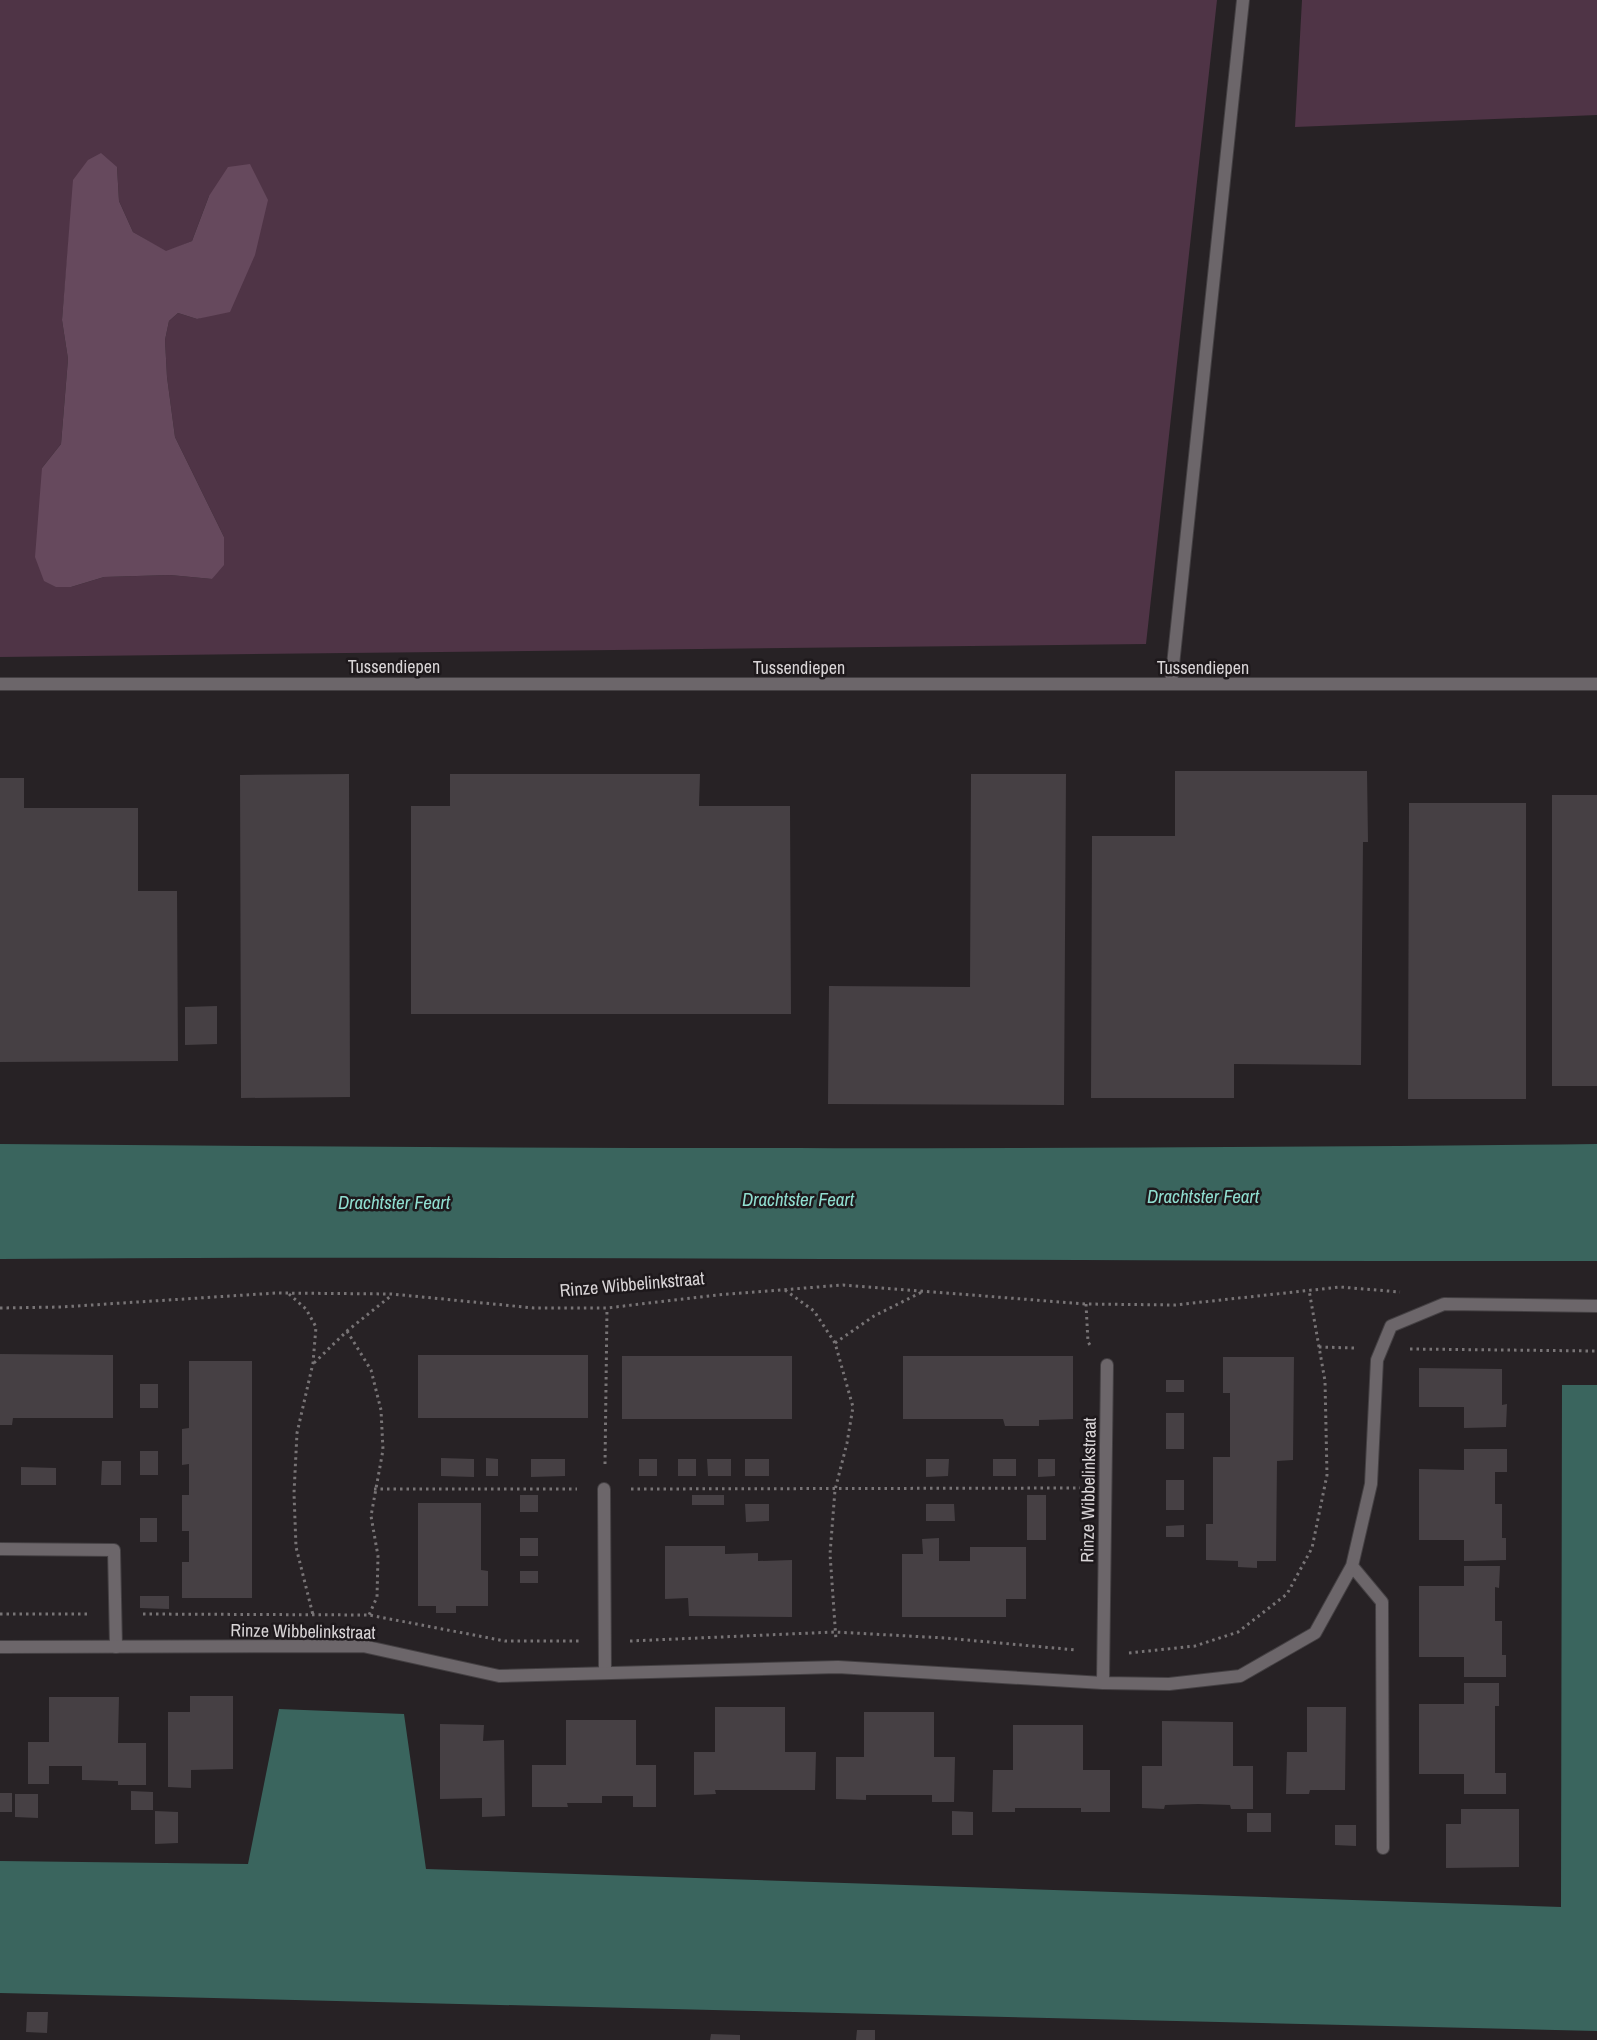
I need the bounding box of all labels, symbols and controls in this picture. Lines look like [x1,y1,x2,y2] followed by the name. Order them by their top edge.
[348,654,440,679] street label: Tussendiepen
[753,655,845,680] street label: Tussendiepen
[1157,655,1249,680] street label: Tussendiepen
[1147,1183,1260,1209] water label: Drachtster Feart
[742,1186,855,1212] water label: Drachtster Feart
[338,1189,451,1215] water label: Drachtster Feart
[559,1265,705,1303] street label: Rinze Wibbelinkstraat
[1074,1417,1102,1563] street label: Rinze Wibbelinkstraat
[230,1617,376,1645] street label: Rinze Wibbelinkstraat

